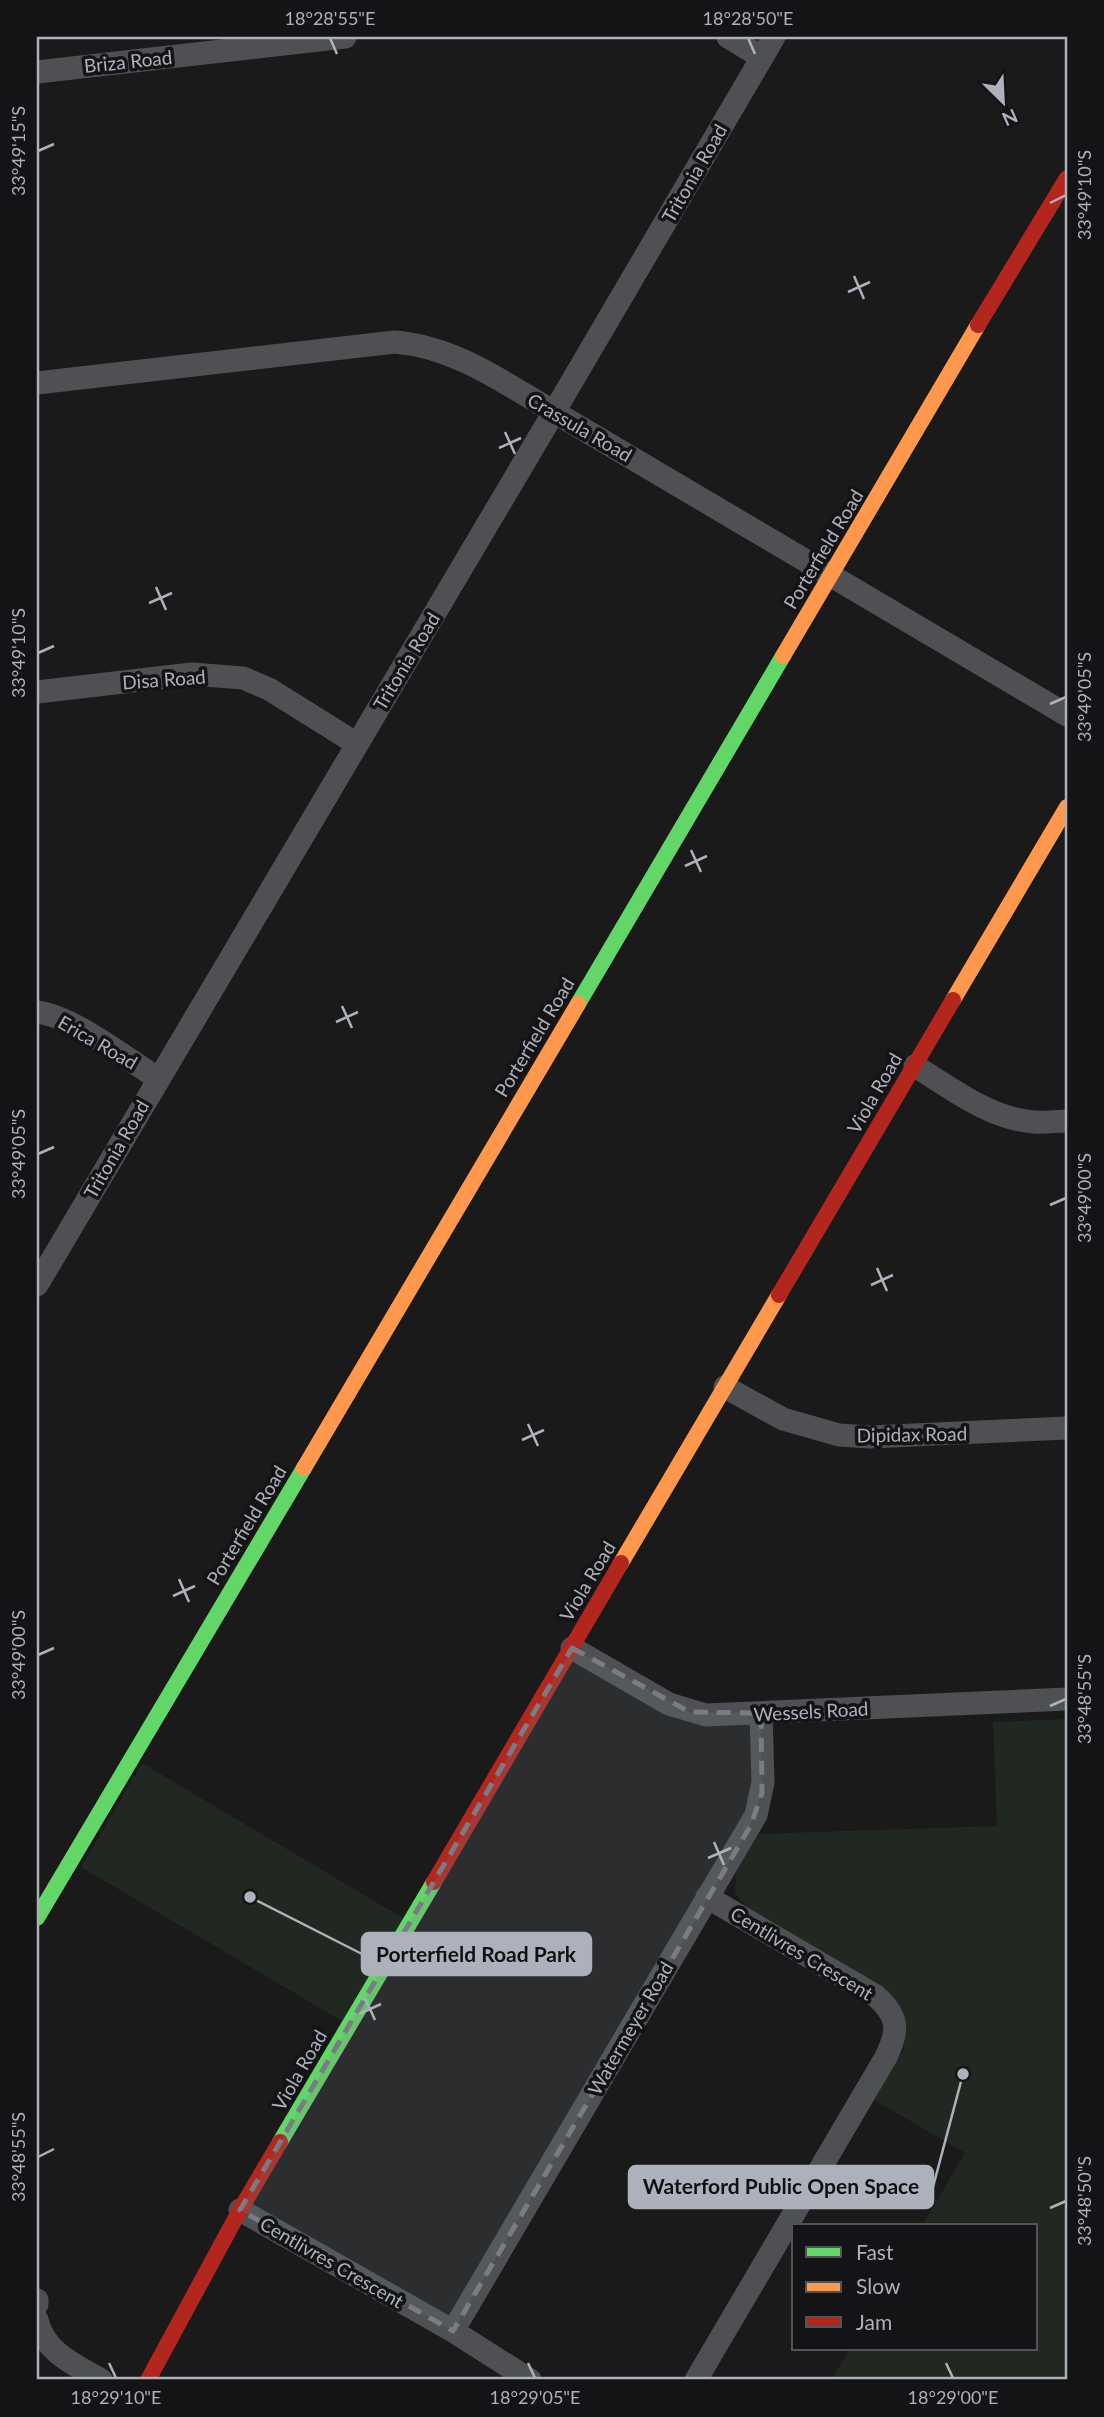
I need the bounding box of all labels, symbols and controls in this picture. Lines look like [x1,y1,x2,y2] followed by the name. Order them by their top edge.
[285,7,375,29] text: 18°28'55"E
[703,7,793,29] text: 18°28'50"E
[83,45,173,77] street label: Briza Road
[968,66,1038,136] north arrow
[999,105,1021,131] text: N
[7,106,29,196] text: 33°49'15"S
[657,120,731,226] street label: Tritonia Road
[1073,150,1095,240] text: 33°49'10"S
[524,388,636,466] street label: Crassula Road
[778,485,868,613] street label: Porterfield Road
[7,608,29,698] text: 33°49'10"S
[368,608,444,714] street label: Tritonia Road
[1073,652,1095,742] text: 33°49'05"S
[122,665,206,693] street label: Disa Road
[489,973,579,1101] street label: Porterfield Road
[54,1010,142,1074] street label: Erica Road
[842,1049,906,1137] street label: Viola Road
[79,1096,153,1202] street label: Tritonia Road
[7,1109,29,1199] text: 33°49'05"S
[1073,1153,1095,1243] text: 33°49'00"S
[857,1422,967,1446] street label: Dipidax Road
[201,1461,291,1589] street label: Porterfield Road
[554,1537,620,1625] street label: Viola Road
[7,1610,29,1700] text: 33°49'00"S
[1073,1654,1095,1744] text: 33°48'55"S
[753,1697,869,1725] street label: Wessels Road
[727,1901,877,2005] street label: Centlivres Crescent
[362,1933,591,1975] callout: Porterfield Road Park
[376,1941,577,1966] text: Porterfield Road Park
[583,1957,677,2099] street label: Watermeyer Road
[267,2026,331,2114] street label: Viola Road
[7,2112,29,2202] text: 33°48'55"S
[1073,2156,1095,2246] text: 33°48'50"S
[629,2166,933,2208] callout: Waterford Public Open Space
[643,2173,919,2198] text: Waterford Public Open Space
[256,2212,408,2313] street label: Centlivres Crescent
[792,2224,1038,2350] legend
[856,2239,894,2264] text: Fast
[856,2273,901,2298] text: Slow
[856,2309,892,2334] text: Jam
[71,2386,161,2408] text: 18°29'10"E
[490,2386,580,2408] text: 18°29'05"E
[908,2386,998,2408] text: 18°29'00"E

